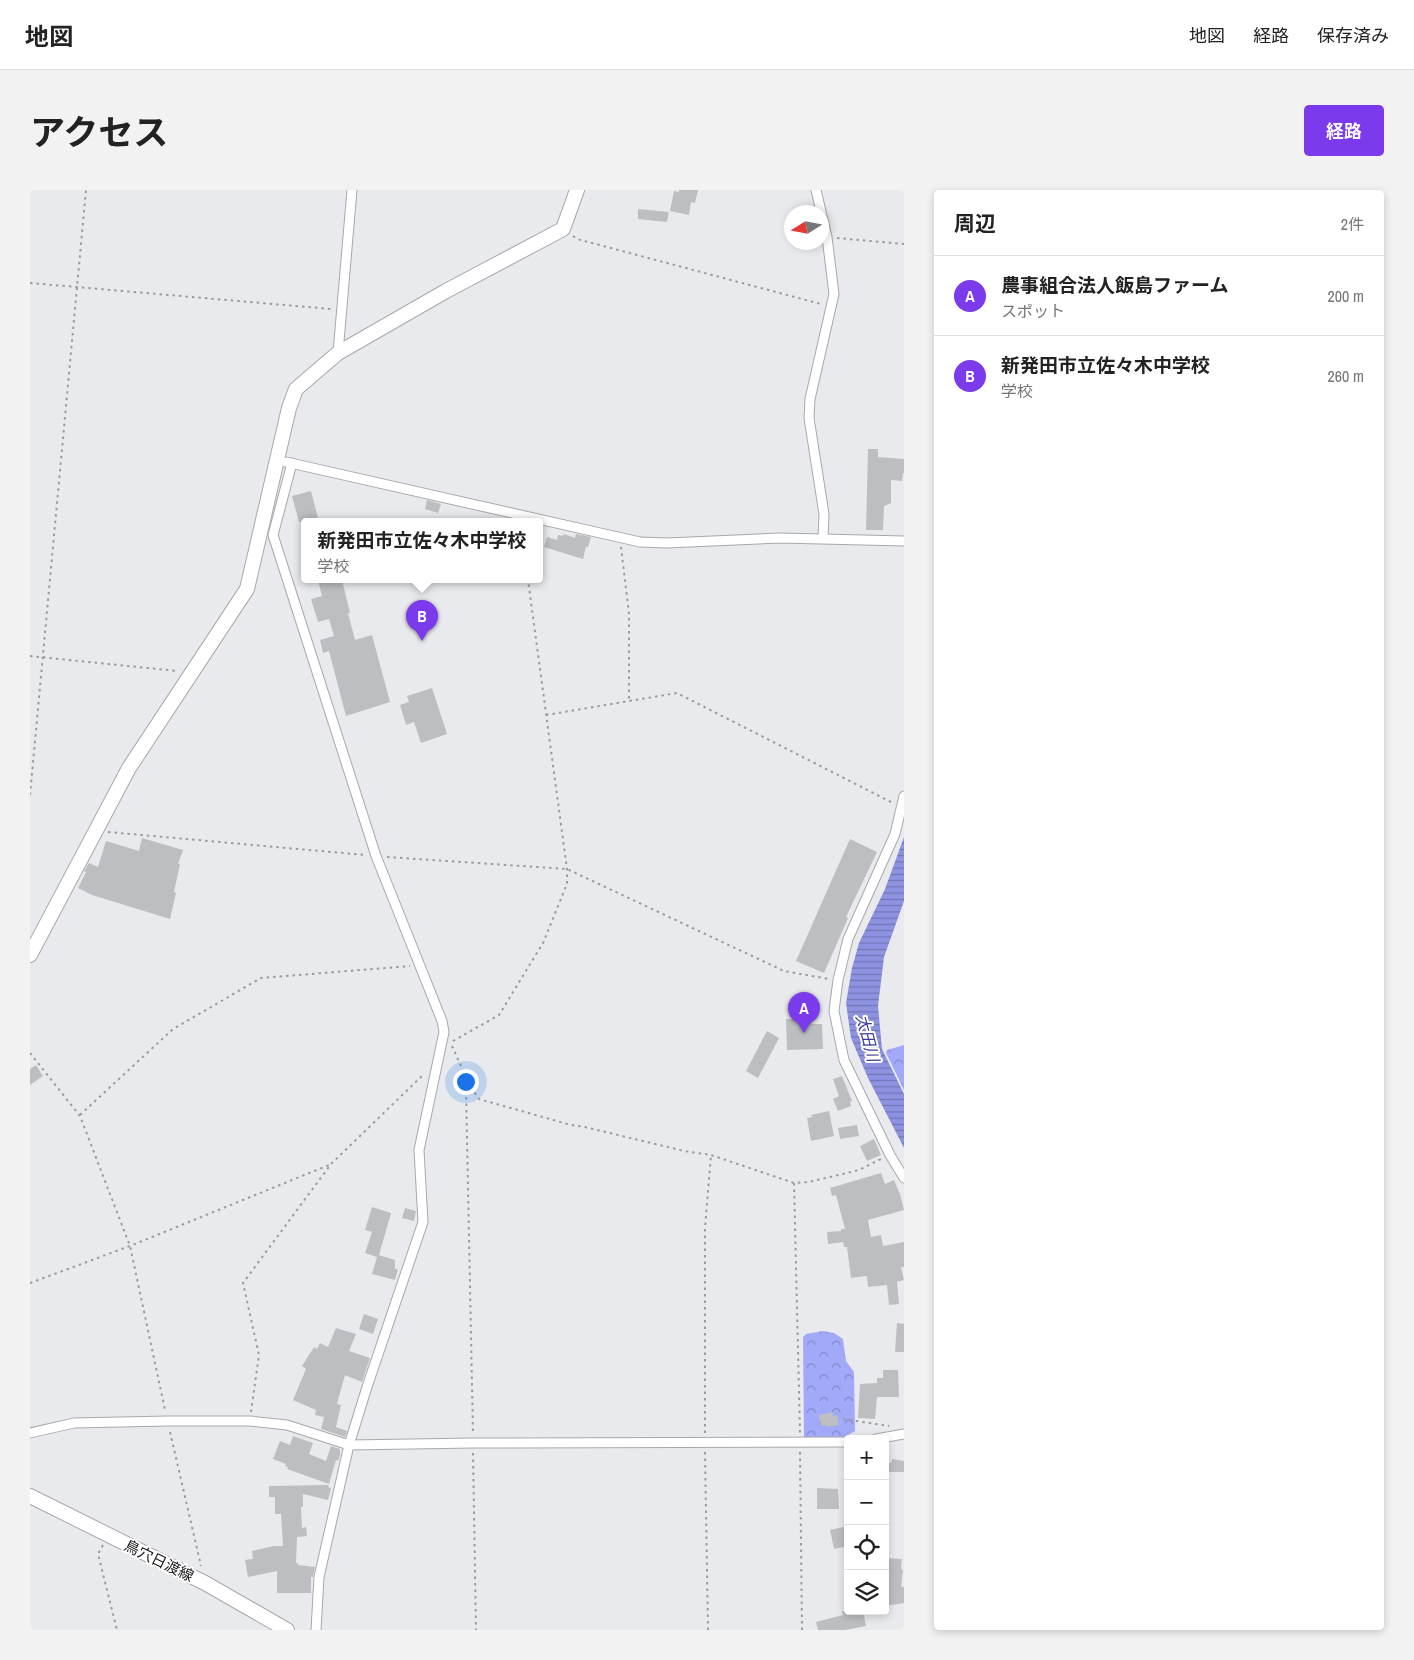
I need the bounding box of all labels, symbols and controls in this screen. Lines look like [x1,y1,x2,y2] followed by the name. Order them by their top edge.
[25,20,73,52] text: 地図
[1189,23,1225,48] text: 地図
[1253,23,1289,48] text: 経路
[1317,23,1389,48] text: 保存済み
[1304,105,1384,156] button: 経路
[30,109,168,156] text: アクセス
[784,205,829,250] north arrow
[954,209,996,238] text: 周辺
[1341,213,1364,235] text: 2件
[1001,272,1228,298] text: 農事組合法人飯島ファーム
[965,285,975,307] text: A
[1328,285,1364,307] text: 200 m
[1001,300,1065,322] text: スポット
[1001,352,1210,378] text: 新発田市立佐々木中学校
[965,365,975,387] text: B
[1328,365,1364,387] text: 260 m
[1001,380,1033,402] text: 学校
[301,518,543,583] popup
[317,527,527,553] text: 新発田市立佐々木中学校
[317,555,350,577] text: 学校
[406,600,438,641] pin: B
[788,992,820,1033] pin: A
[851,1012,885,1066] water label: 太田川
[453,1069,479,1095] your location
[844,1435,889,1615] map controls
[844,1435,889,1480] button: +
[844,1480,889,1525] button: −
[844,1525,889,1570] button: locate
[121,1535,198,1586] street label: 鳥穴日渡線
[844,1570,889,1615] button: layers

